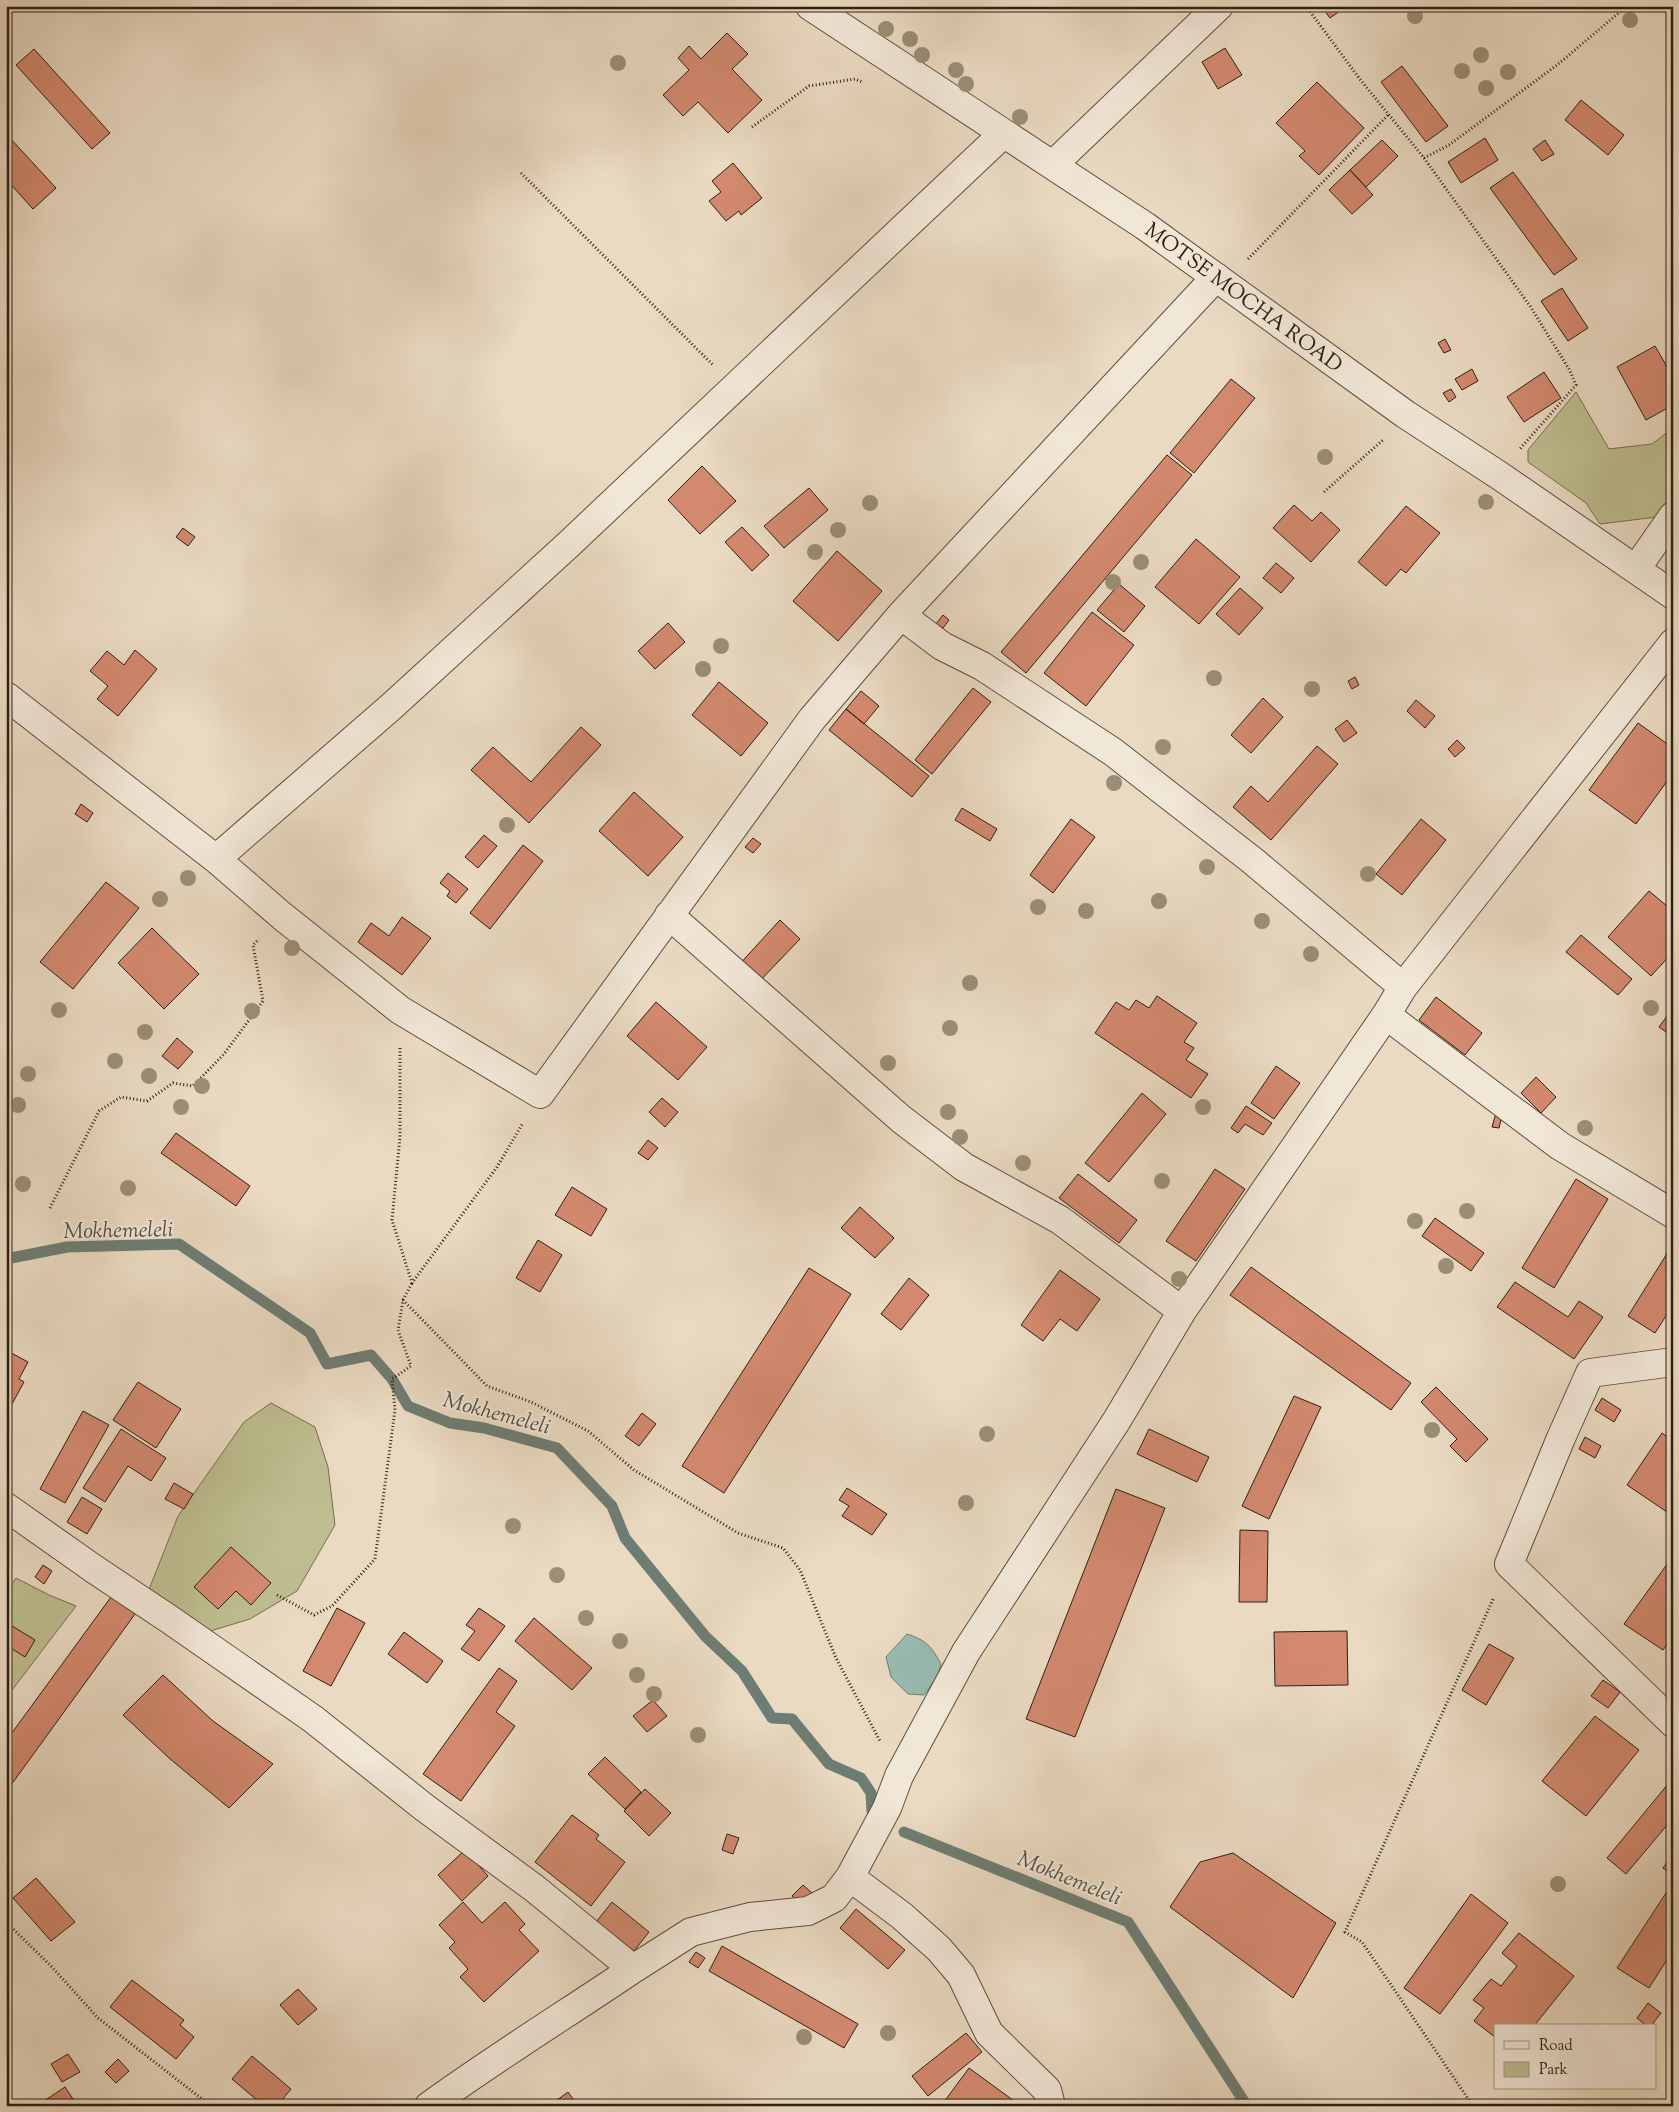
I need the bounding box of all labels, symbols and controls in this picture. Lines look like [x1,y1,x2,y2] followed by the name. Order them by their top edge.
[1138,216,1348,381] street label: MOTSE MOCHA ROAD
[63,1215,173,1249] water label: Mokhemeleli
[439,1385,553,1445] water label: Mokhemeleli
[1012,1844,1126,1915] water label: Mokhemeleli
[1494,2024,1656,2090] legend
[1539,2036,1573,2057] text: Road
[1539,2060,1568,2081] text: Park

